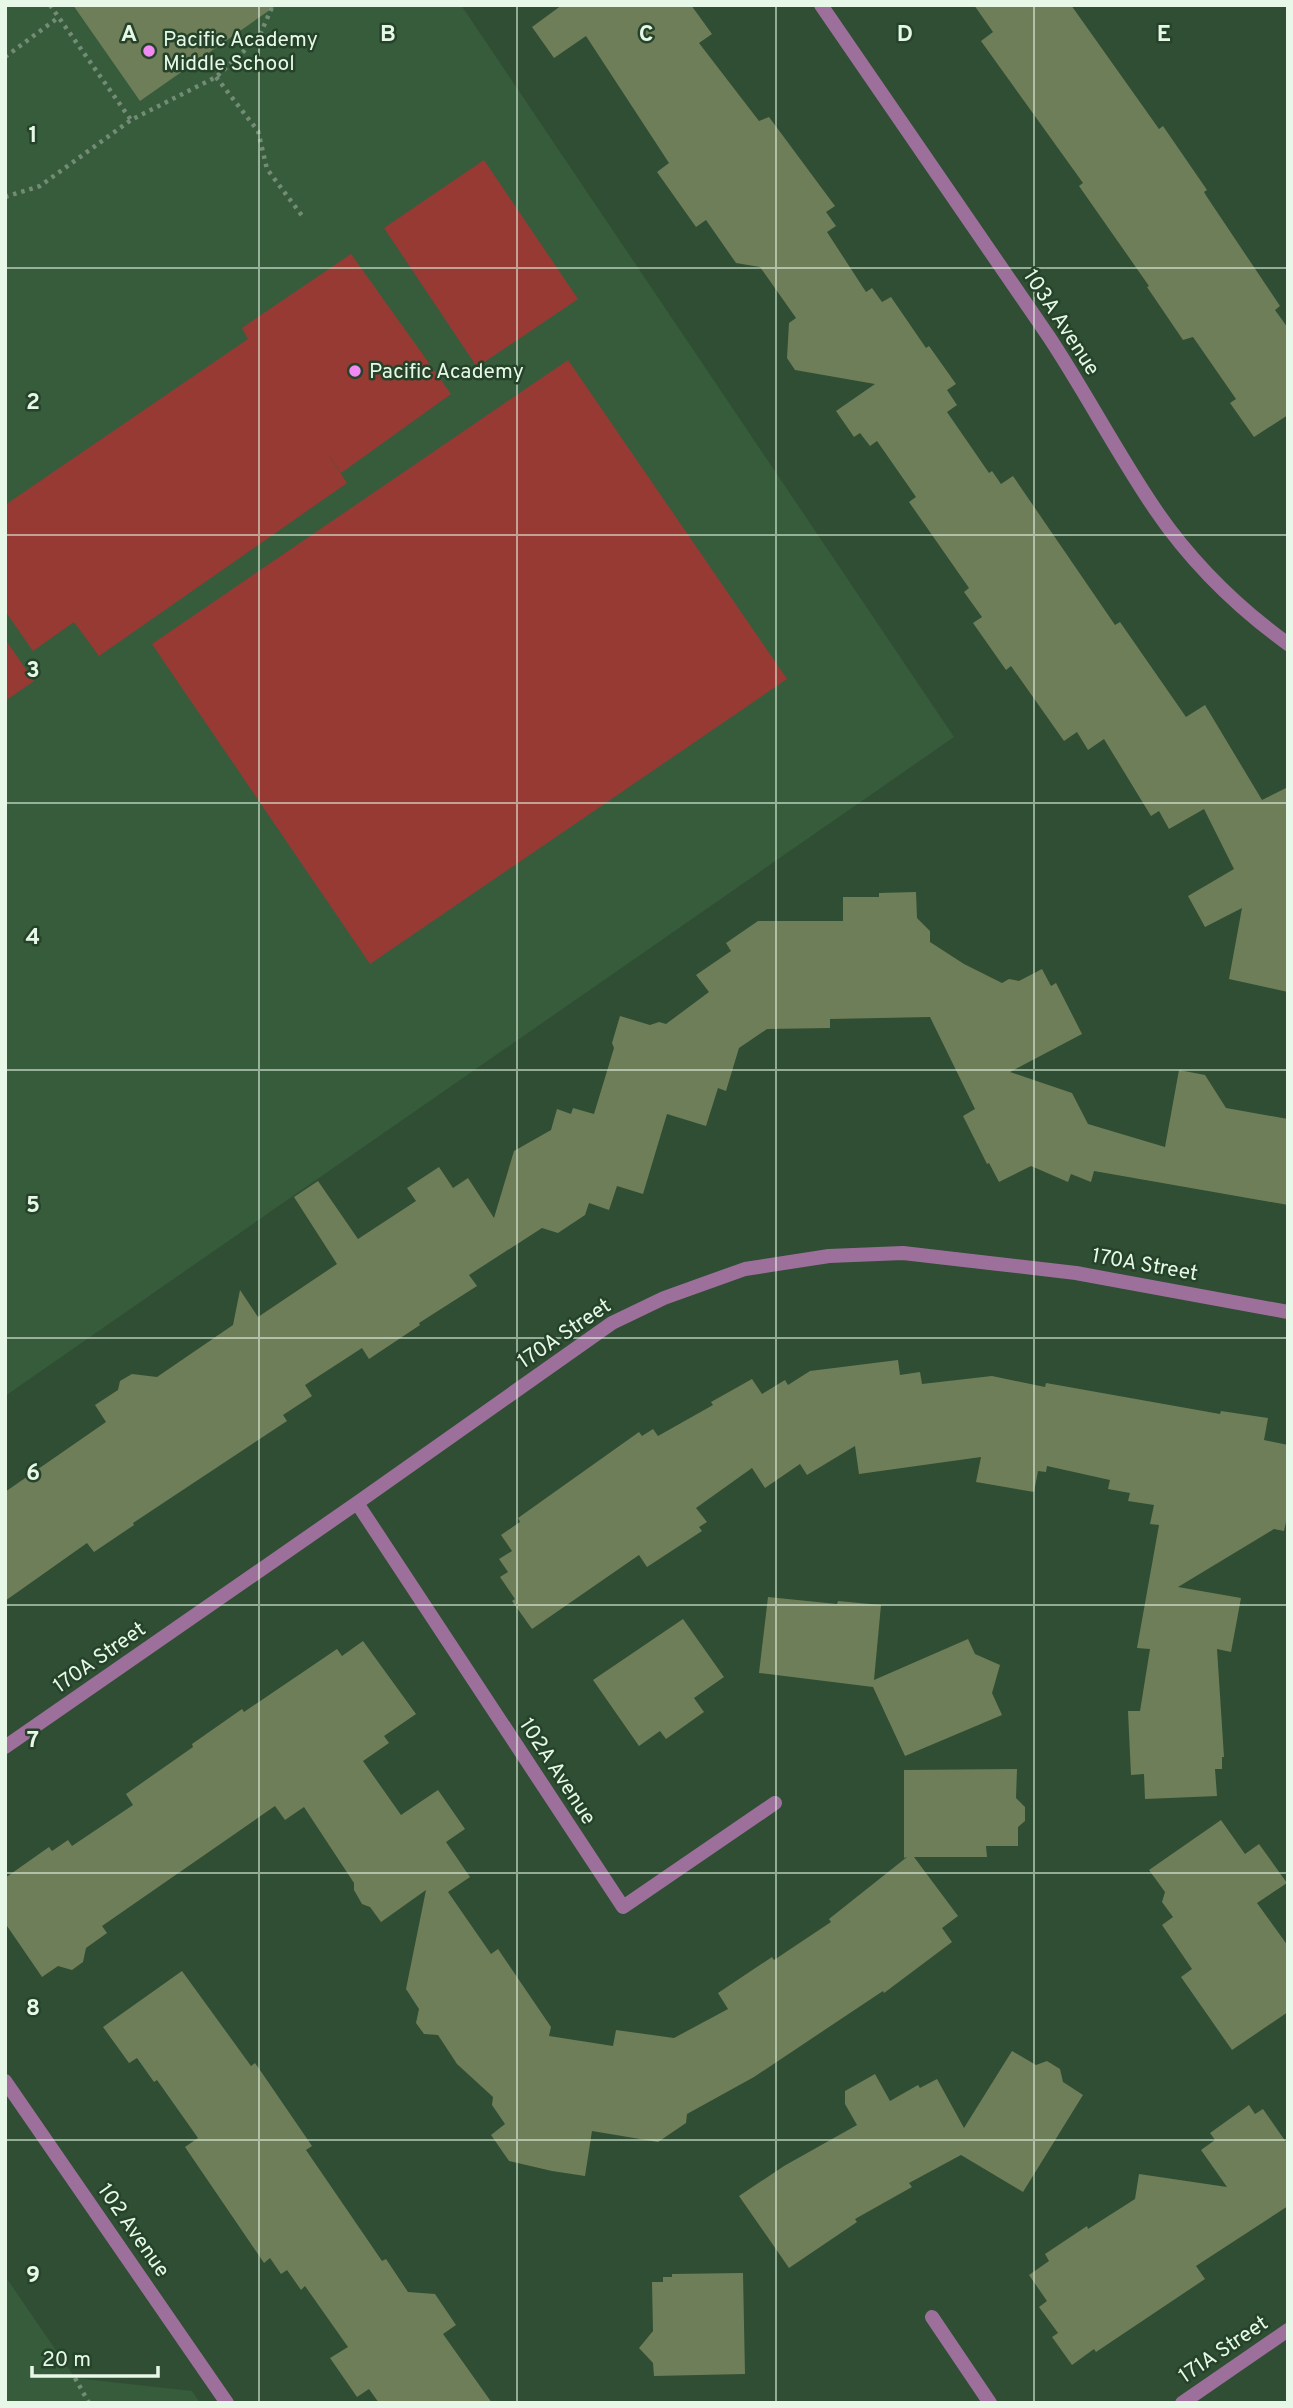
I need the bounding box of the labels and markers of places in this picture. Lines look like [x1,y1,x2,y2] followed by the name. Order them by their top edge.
[163,27,318,78] place label: Pacific Academy Middle School
[141,43,157,59] marker: Pacific Academy Middle School
[369,359,524,386] place label: Pacific Academy
[347,363,363,379] marker: Pacific Academy

